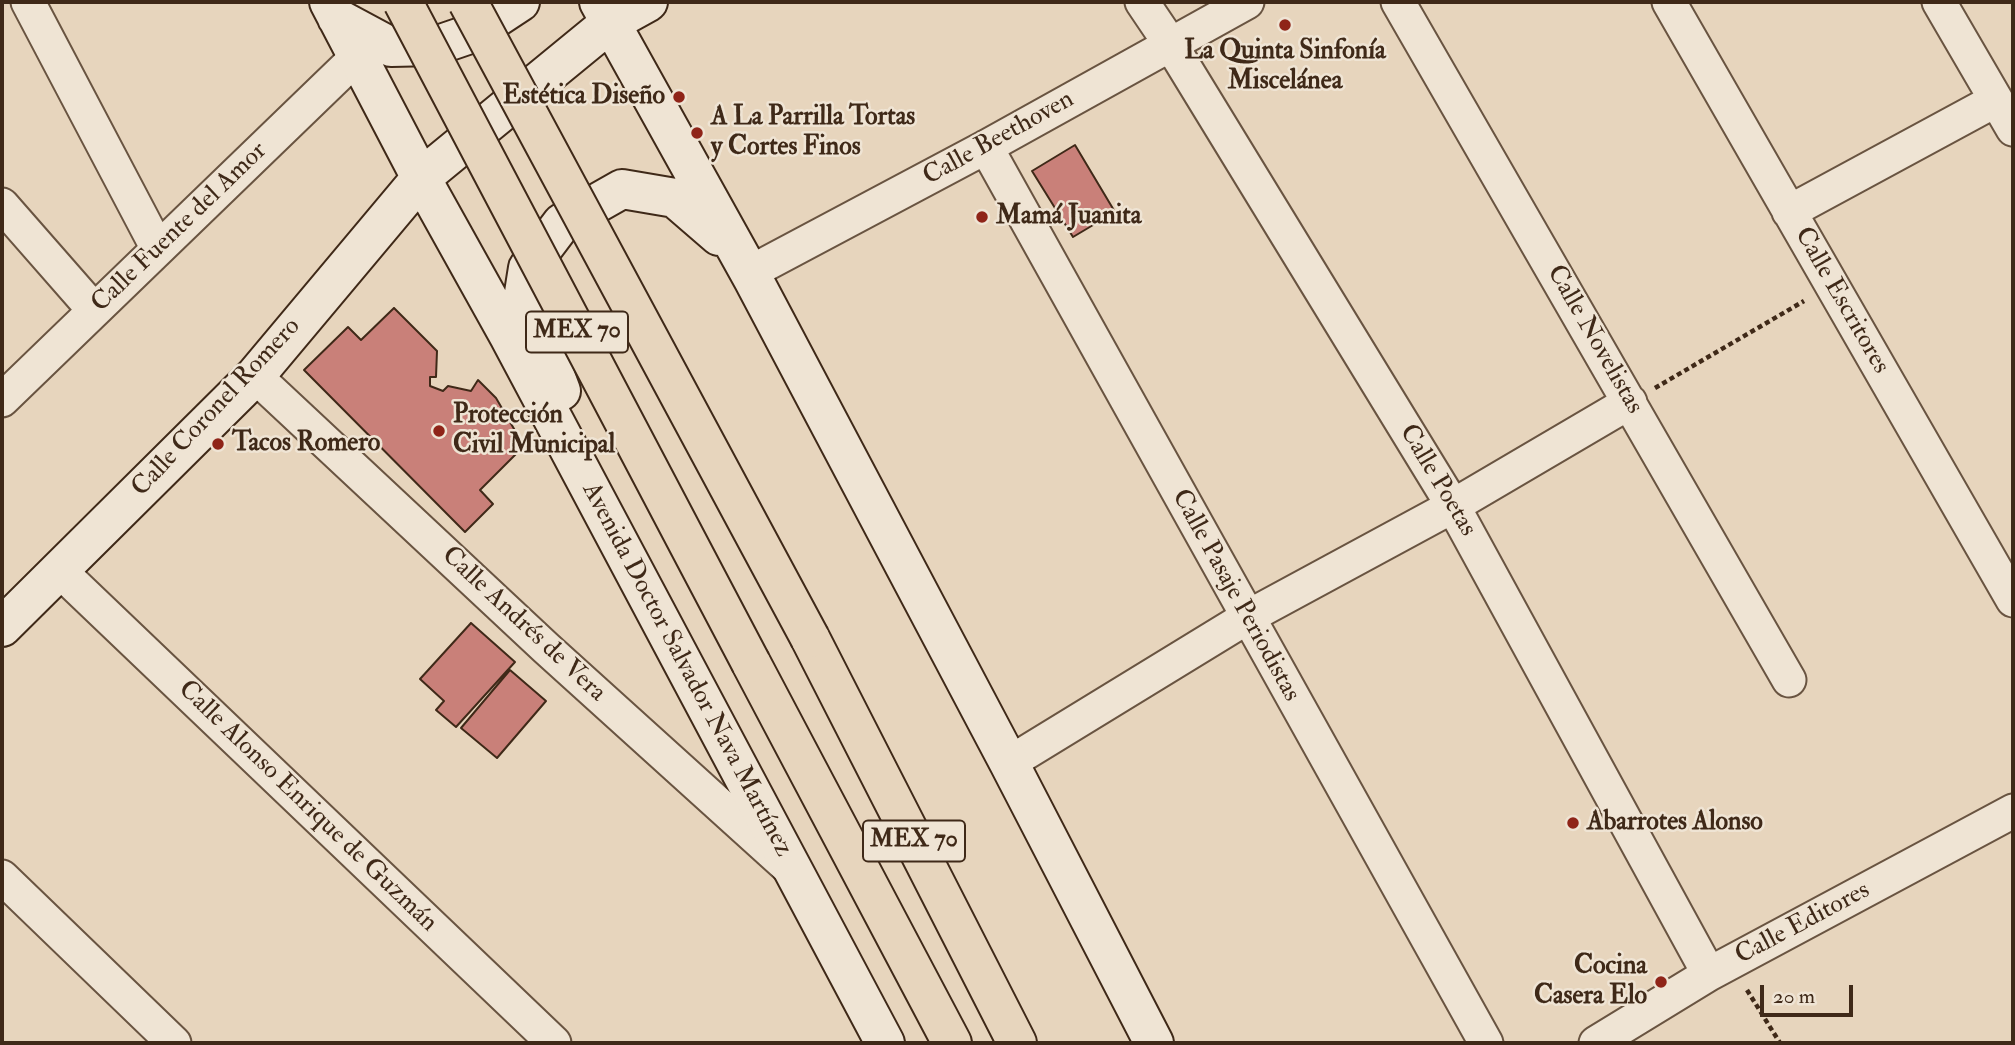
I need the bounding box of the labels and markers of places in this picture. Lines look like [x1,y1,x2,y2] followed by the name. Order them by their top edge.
[1277,17,1293,33] marker: La Quinta Sinfonía Miscelánea
[1184,36,1386,98] place label: La Quinta Sinfonía Miscelánea
[502,81,665,113] place label: Estética Diseño
[671,89,687,105] marker: Estética Diseño
[711,102,915,164] place label: A La Parrilla Tortas y Cortes Finos
[689,125,705,141] marker: A La Parrilla Tortas y Cortes Finos
[996,201,1141,233] place label: Mamá Juanita
[974,209,990,225] marker: Mamá Juanita
[453,400,615,462] place label: Protección Civil Municipal
[431,423,447,439] marker: Protección Civil Municipal
[232,428,380,460] place label: Tacos Romero
[210,436,226,452] marker: Tacos Romero
[1587,807,1763,839] place label: Abarrotes Alonso
[1565,815,1581,831] marker: Abarrotes Alonso
[1534,951,1647,1012] place label: Cocina Casera Elo
[1653,974,1669,990] marker: Cocina Casera Elo

